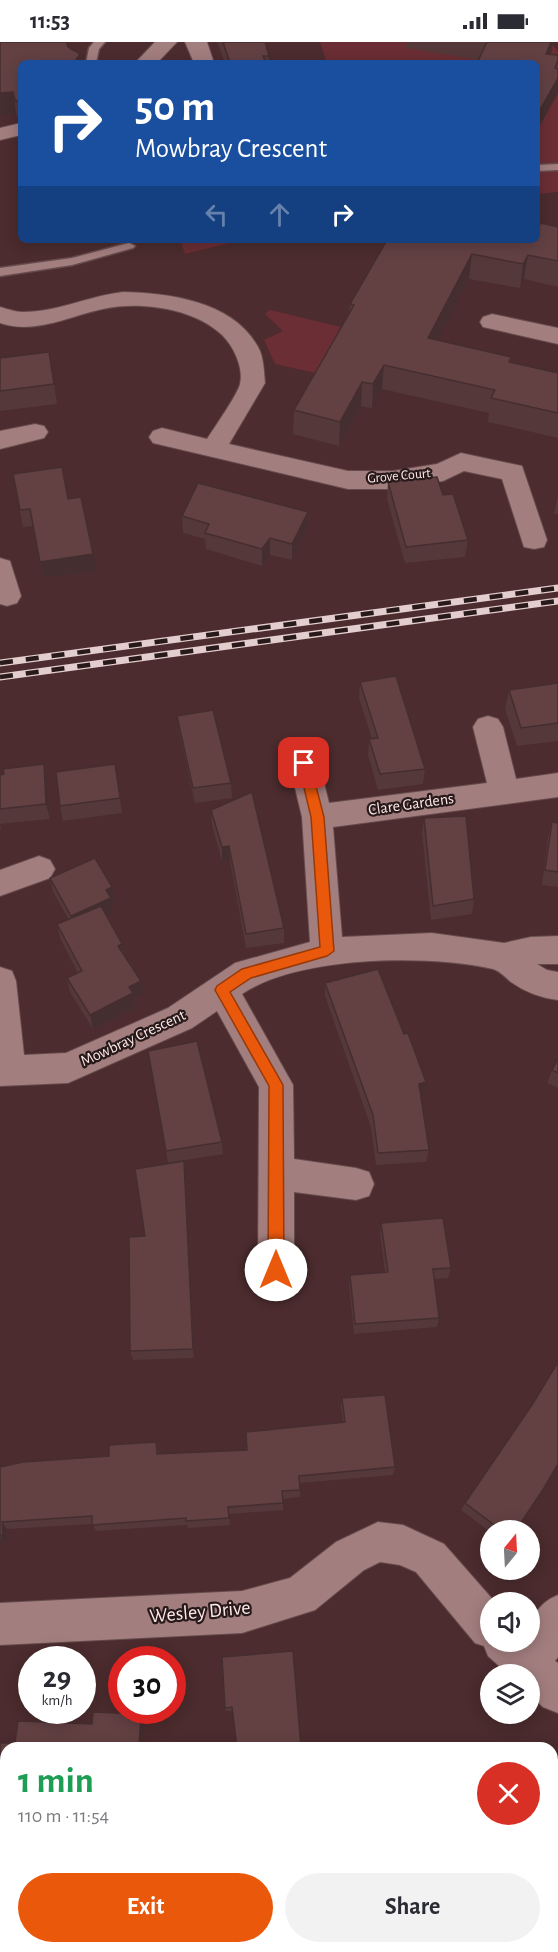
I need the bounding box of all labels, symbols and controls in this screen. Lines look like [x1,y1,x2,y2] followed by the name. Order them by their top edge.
[30,10,70,32] text: 11:53
[36,84,114,162] icon: right
[135,86,215,128] text: 50 m
[135,135,327,162] text: Mowbray Crescent
[200,198,233,231] icon: left
[263,198,296,231] icon: ahead
[326,198,359,231] icon: right
[367,466,432,486] street label: Grove Court
[278,737,329,788] pin
[287,746,320,779] icon: arrive
[367,790,455,818] street label: Clare Gardens
[78,1007,188,1070] street label: Mowbray Crescent
[244,1238,308,1302] position arrow
[480,1520,540,1580] north arrow
[480,1520,540,1724] map controls
[480,1592,540,1652] button: sound
[149,1598,251,1626] street label: Wesley Drive
[108,1646,186,1724] speed limit sign: 30
[43,1663,71,1693] text: 29
[480,1664,540,1724] button: layers
[42,1693,72,1708] text: km/h
[477,1762,540,1825] button: close
[18,1763,94,1799] text: 1 min
[18,1806,109,1826] text: 110 m · 11:54
[18,1873,273,1942] button: Exit
[285,1873,540,1942] button: Share

